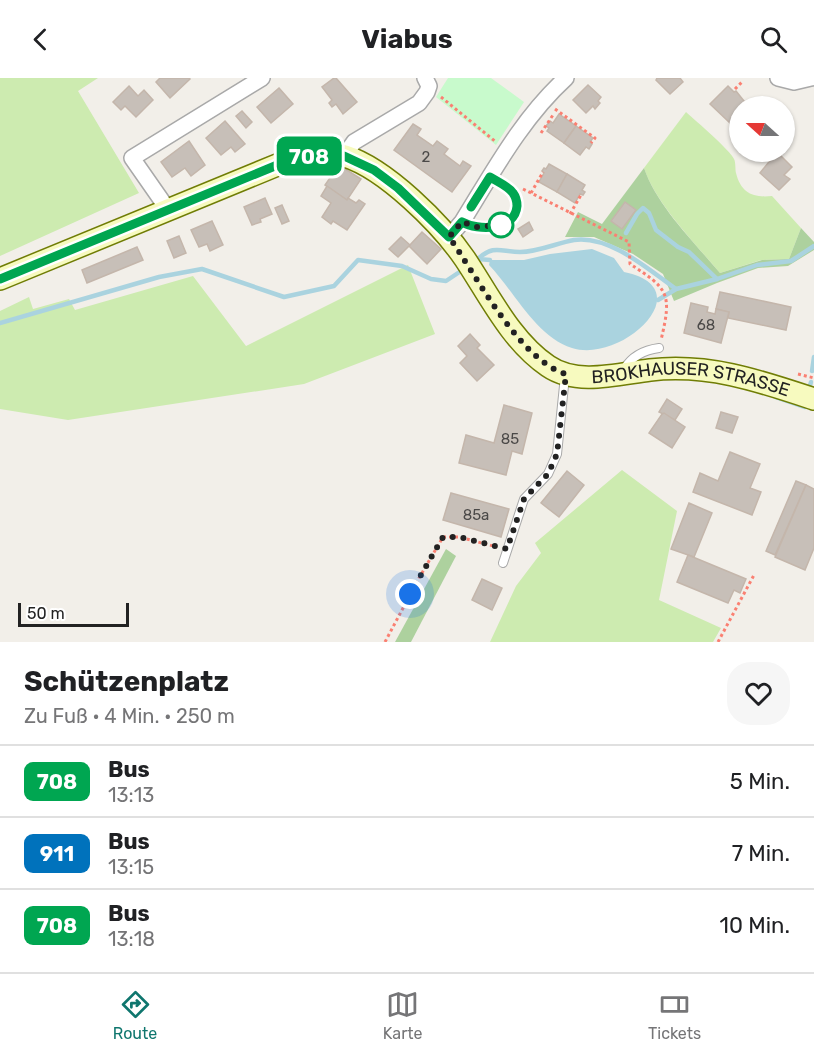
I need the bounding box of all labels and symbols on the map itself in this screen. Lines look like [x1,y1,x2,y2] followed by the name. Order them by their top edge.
[729,96,795,162] north arrow
[274,136,344,176] line badge: 708
[422,148,431,166] house number: 2
[488,212,514,238] unlabelled marker
[697,316,715,334] house number: 68
[591,357,793,401] street label: BROKHAUSER STRASSE
[501,430,519,448] house number: 85
[463,506,489,524] house number: 85a
[395,579,425,609] your location
[18,600,129,628] scale bar

